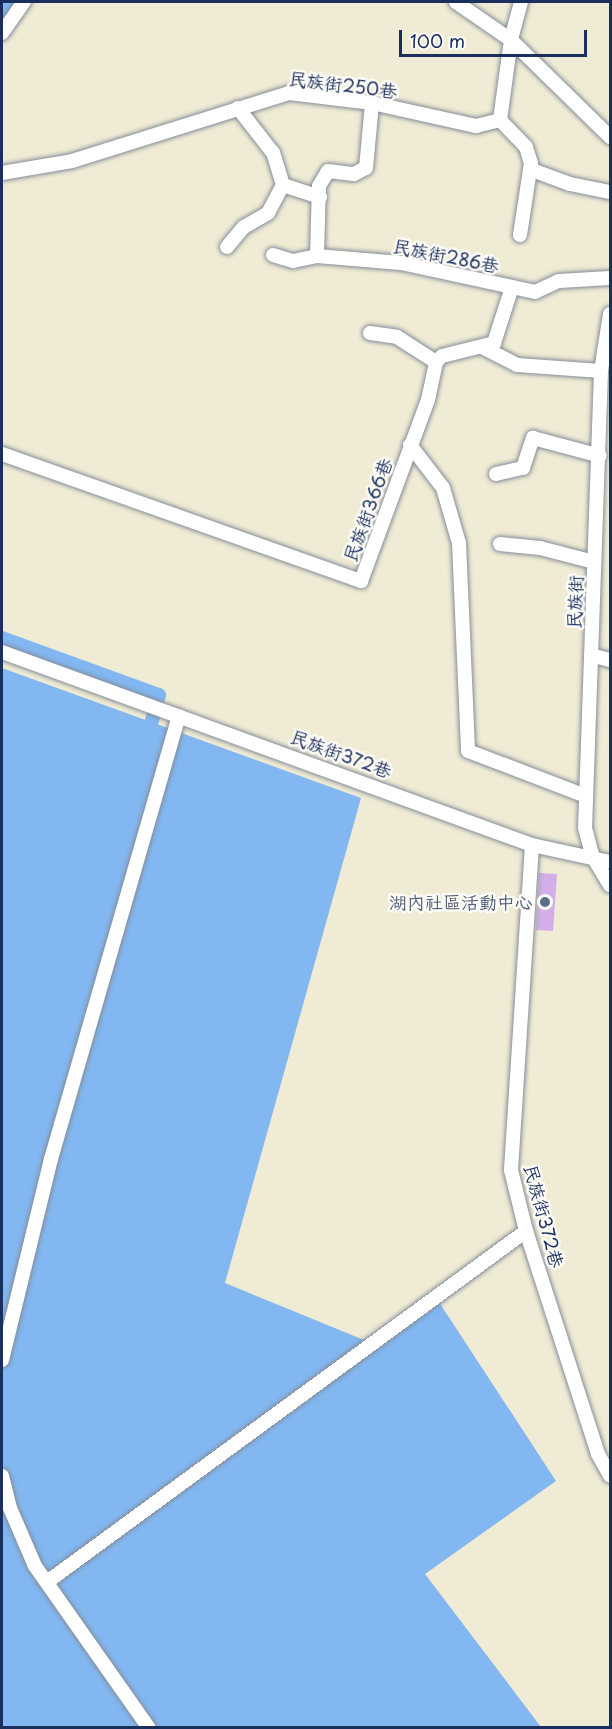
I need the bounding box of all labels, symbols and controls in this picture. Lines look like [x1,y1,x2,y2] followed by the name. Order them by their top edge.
[402,18,590,56] scale bar
[410,27,465,54] text: 100 m
[288,68,398,102] street label: 民族街250巷
[391,235,501,277] street label: 民族街286巷
[339,455,397,565] street label: 民族街366巷
[563,575,587,629] street label: 民族街
[288,726,394,782] street label: 民族街372巷
[389,891,533,913] place label: 湖內社區活動中心
[538,895,552,909] marker: 湖內社區活動中心
[520,1162,568,1270] street label: 民族街372巷

